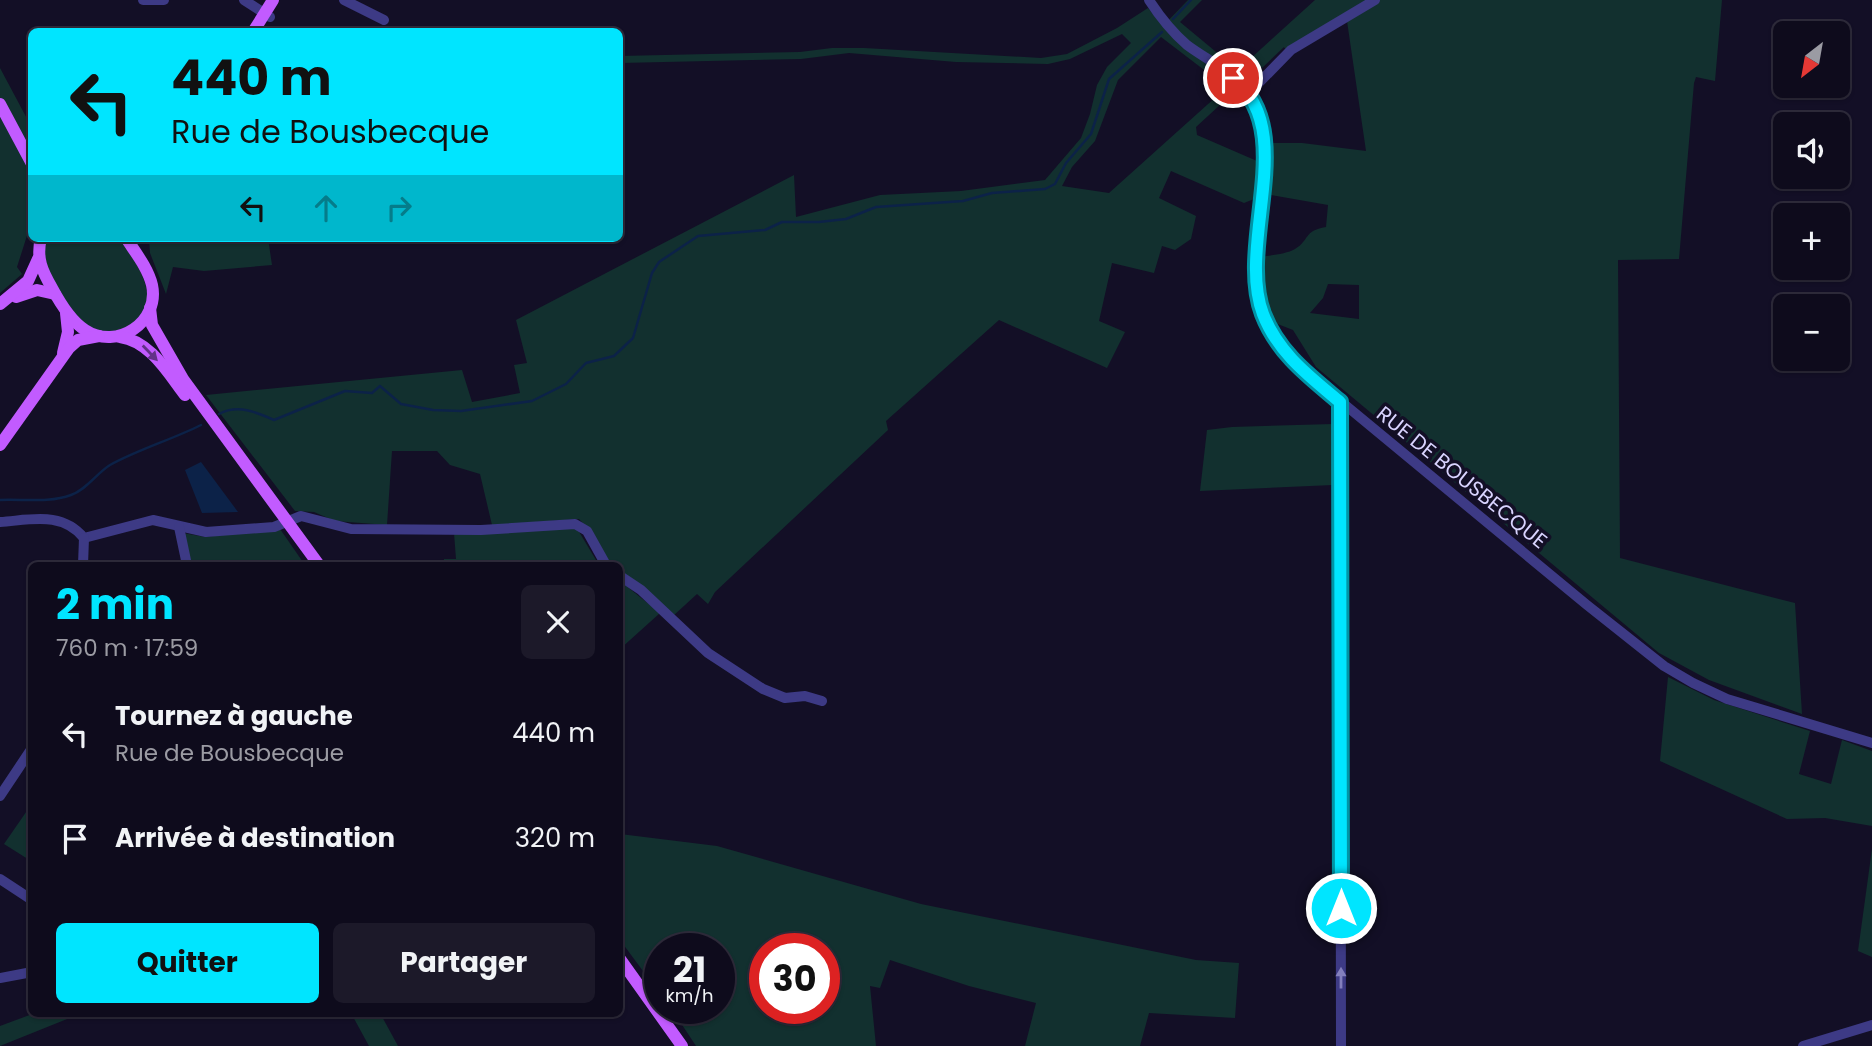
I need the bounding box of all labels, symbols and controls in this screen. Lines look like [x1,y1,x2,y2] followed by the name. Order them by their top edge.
[1773,21,1850,98] north arrow
[1773,21,1850,371] map controls
[171,44,332,112] text: 440 m
[1203,48,1263,108] pin
[56,56,147,147] icon: left
[1214,59,1252,97] icon: arrive
[171,109,489,154] text: Rue de Bousbecque
[1773,112,1850,189] button: sound
[234,189,272,227] icon: left
[307,189,345,227] icon: ahead
[380,189,418,227] icon: right
[1773,203,1850,280] button: +
[1773,294,1850,371] button: −
[141,344,157,361] one-way arrow
[1371,399,1553,555] street label: RUE DE BOUSBECQUE
[56,575,174,634] text: 2 min
[521,585,595,659] button: close
[56,632,198,664] text: 760 m · 17:59
[115,698,353,734] text: Tournez à gauche
[56,715,94,753] icon: left
[512,715,595,751] text: 440 m
[115,737,344,769] text: Rue de Bousbecque
[56,820,94,858] icon: arrive
[115,820,395,856] text: Arrivée à destination
[515,820,595,856] text: 320 m
[1304,871,1378,945] position arrow
[56,923,319,1003] button: Quitter
[333,923,595,1003] button: Partager
[749,933,840,1024] speed limit sign: 30
[673,945,706,994] text: 21
[1335,967,1347,989] one-way arrow
[666,983,713,1008] text: km/h

